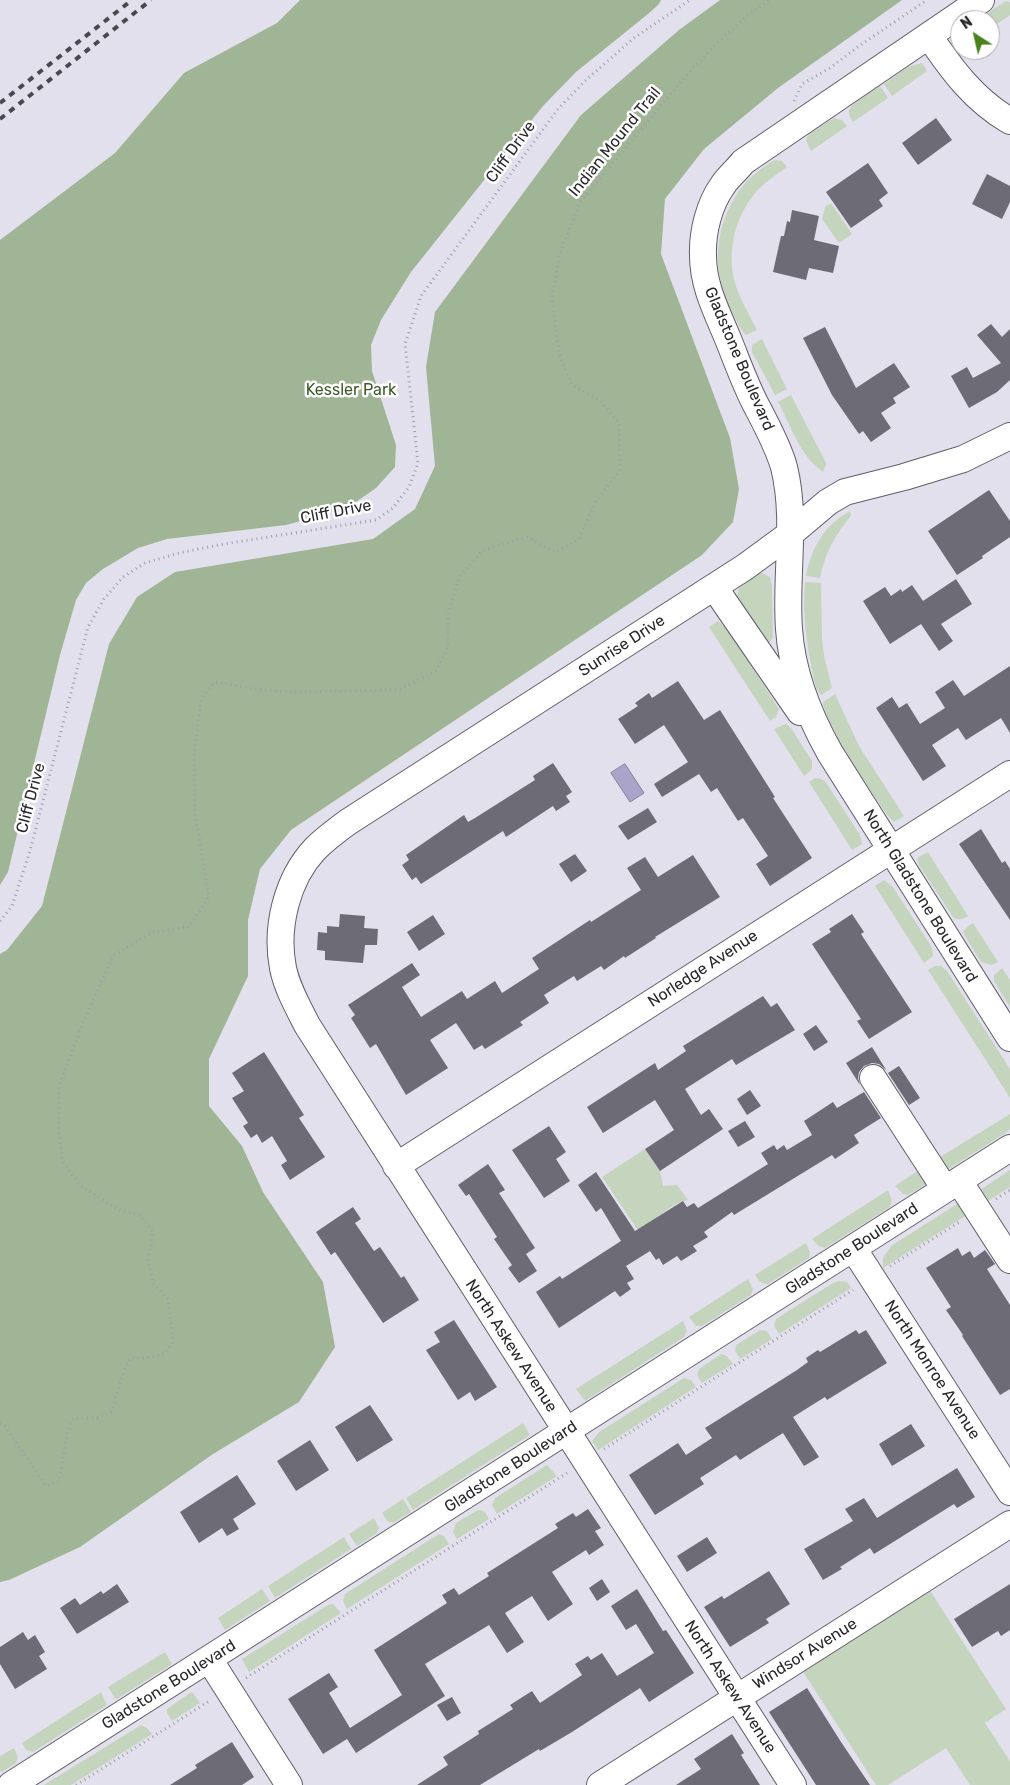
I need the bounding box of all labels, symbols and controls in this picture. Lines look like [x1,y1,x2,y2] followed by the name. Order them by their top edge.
[950,10,1000,60] north arrow
[958,13,976,33] text: N
[565,83,665,201] street label: Indian Mound Trail
[482,117,540,187] street label: Cliff Drive
[700,284,778,434] street label: Gladstone Boulevard
[306,380,396,400] park label: Kessler Park
[299,496,373,528] street label: Cliff Drive
[575,611,669,681] street label: Sunrise Drive
[12,761,50,835] street label: Cliff Drive
[859,806,981,986] street label: North Gladstone Boulevard
[644,926,762,1012] street label: Norledge Avenue
[782,1199,922,1299] street label: Gladstone Boulevard
[461,1276,561,1416] street label: North Askew Avenue
[880,1297,984,1443] street label: North Monroe Avenue
[441,1417,581,1517] street label: Gladstone Boulevard
[749,1614,861,1694] street label: Windsor Avenue
[680,1617,780,1757] street label: North Askew Avenue
[99,1636,239,1734] street label: Gladstone Boulevard

